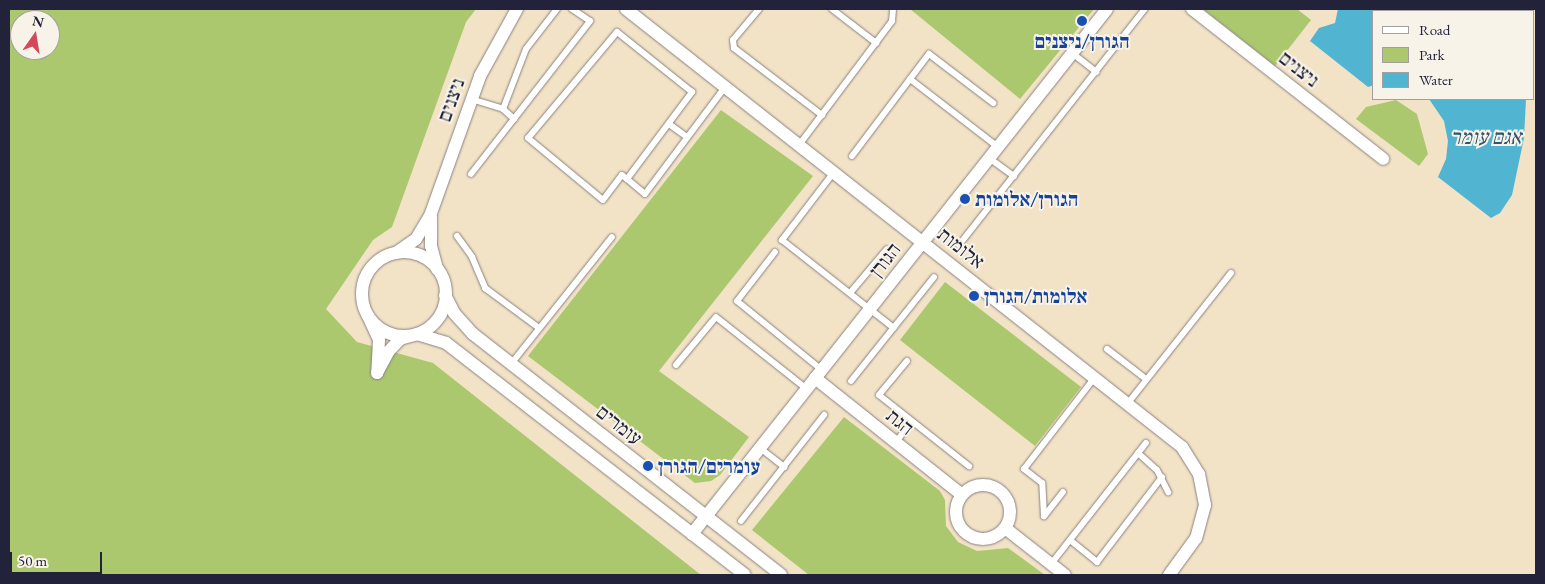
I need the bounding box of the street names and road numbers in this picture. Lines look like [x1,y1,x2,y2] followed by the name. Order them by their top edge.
[1274,46,1324,92] street label: ניצנים
[432,75,470,125] street label: ניצנים
[933,222,989,274] street label: אלומות
[864,238,906,282] street label: הגורן
[591,400,647,450] street label: עומרים
[881,404,919,440] street label: הגת

